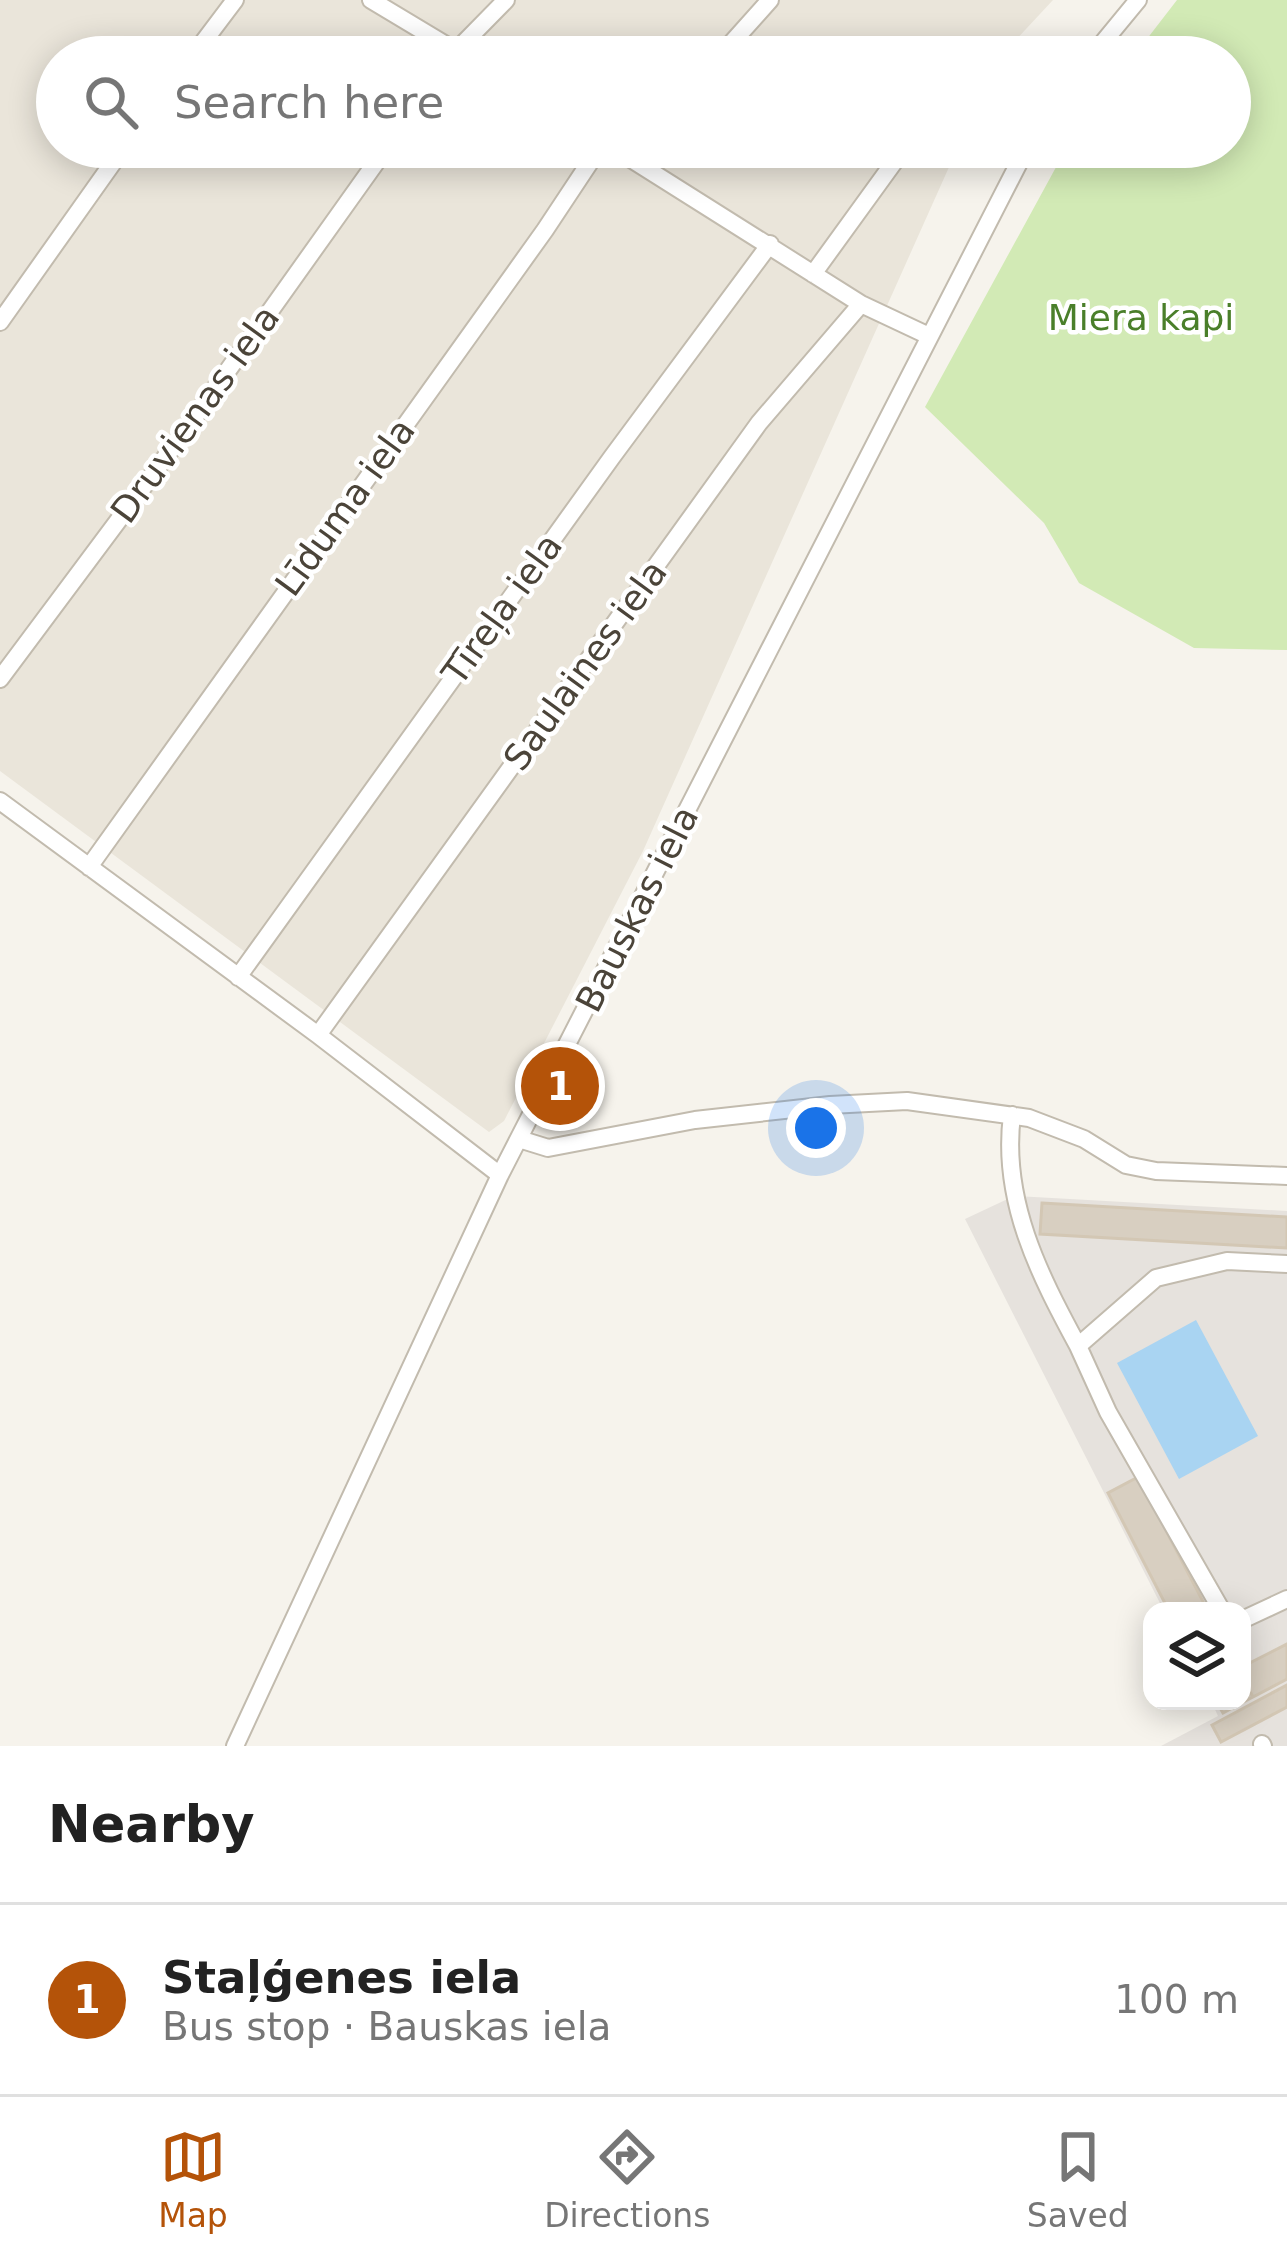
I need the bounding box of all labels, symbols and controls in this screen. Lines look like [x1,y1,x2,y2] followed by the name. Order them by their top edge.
[36,36,1251,168] search box
[78,69,144,135] icon: search
[174,76,444,129] text: Search here
[1048,297,1234,338] park label: Miera kapi
[103,298,287,530] street label: Druvienas iela
[267,411,423,603] street label: Līduma iela
[433,526,571,694] street label: Tīreļa iela
[495,552,675,778] street label: Saulaines iela
[568,799,706,1019] street label: Bauskas iela
[521,1041,599,1131] pin: 1
[786,1098,846,1158] your location
[1143,1602,1251,1710] map controls
[1143,1602,1251,1710] button: layers
[48,1795,255,1854] text: Nearby
[162,1951,521,2004] text: Staļģenes iela
[73,1977,101,2022] text: 1
[1114,1977,1239,2022] text: 100 m
[162,2004,611,2049] text: Bus stop · Bauskas iela
[158,2124,228,2235] tab: Map
[544,2124,710,2235] tab: Directions
[1027,2124,1129,2235] tab: Saved

